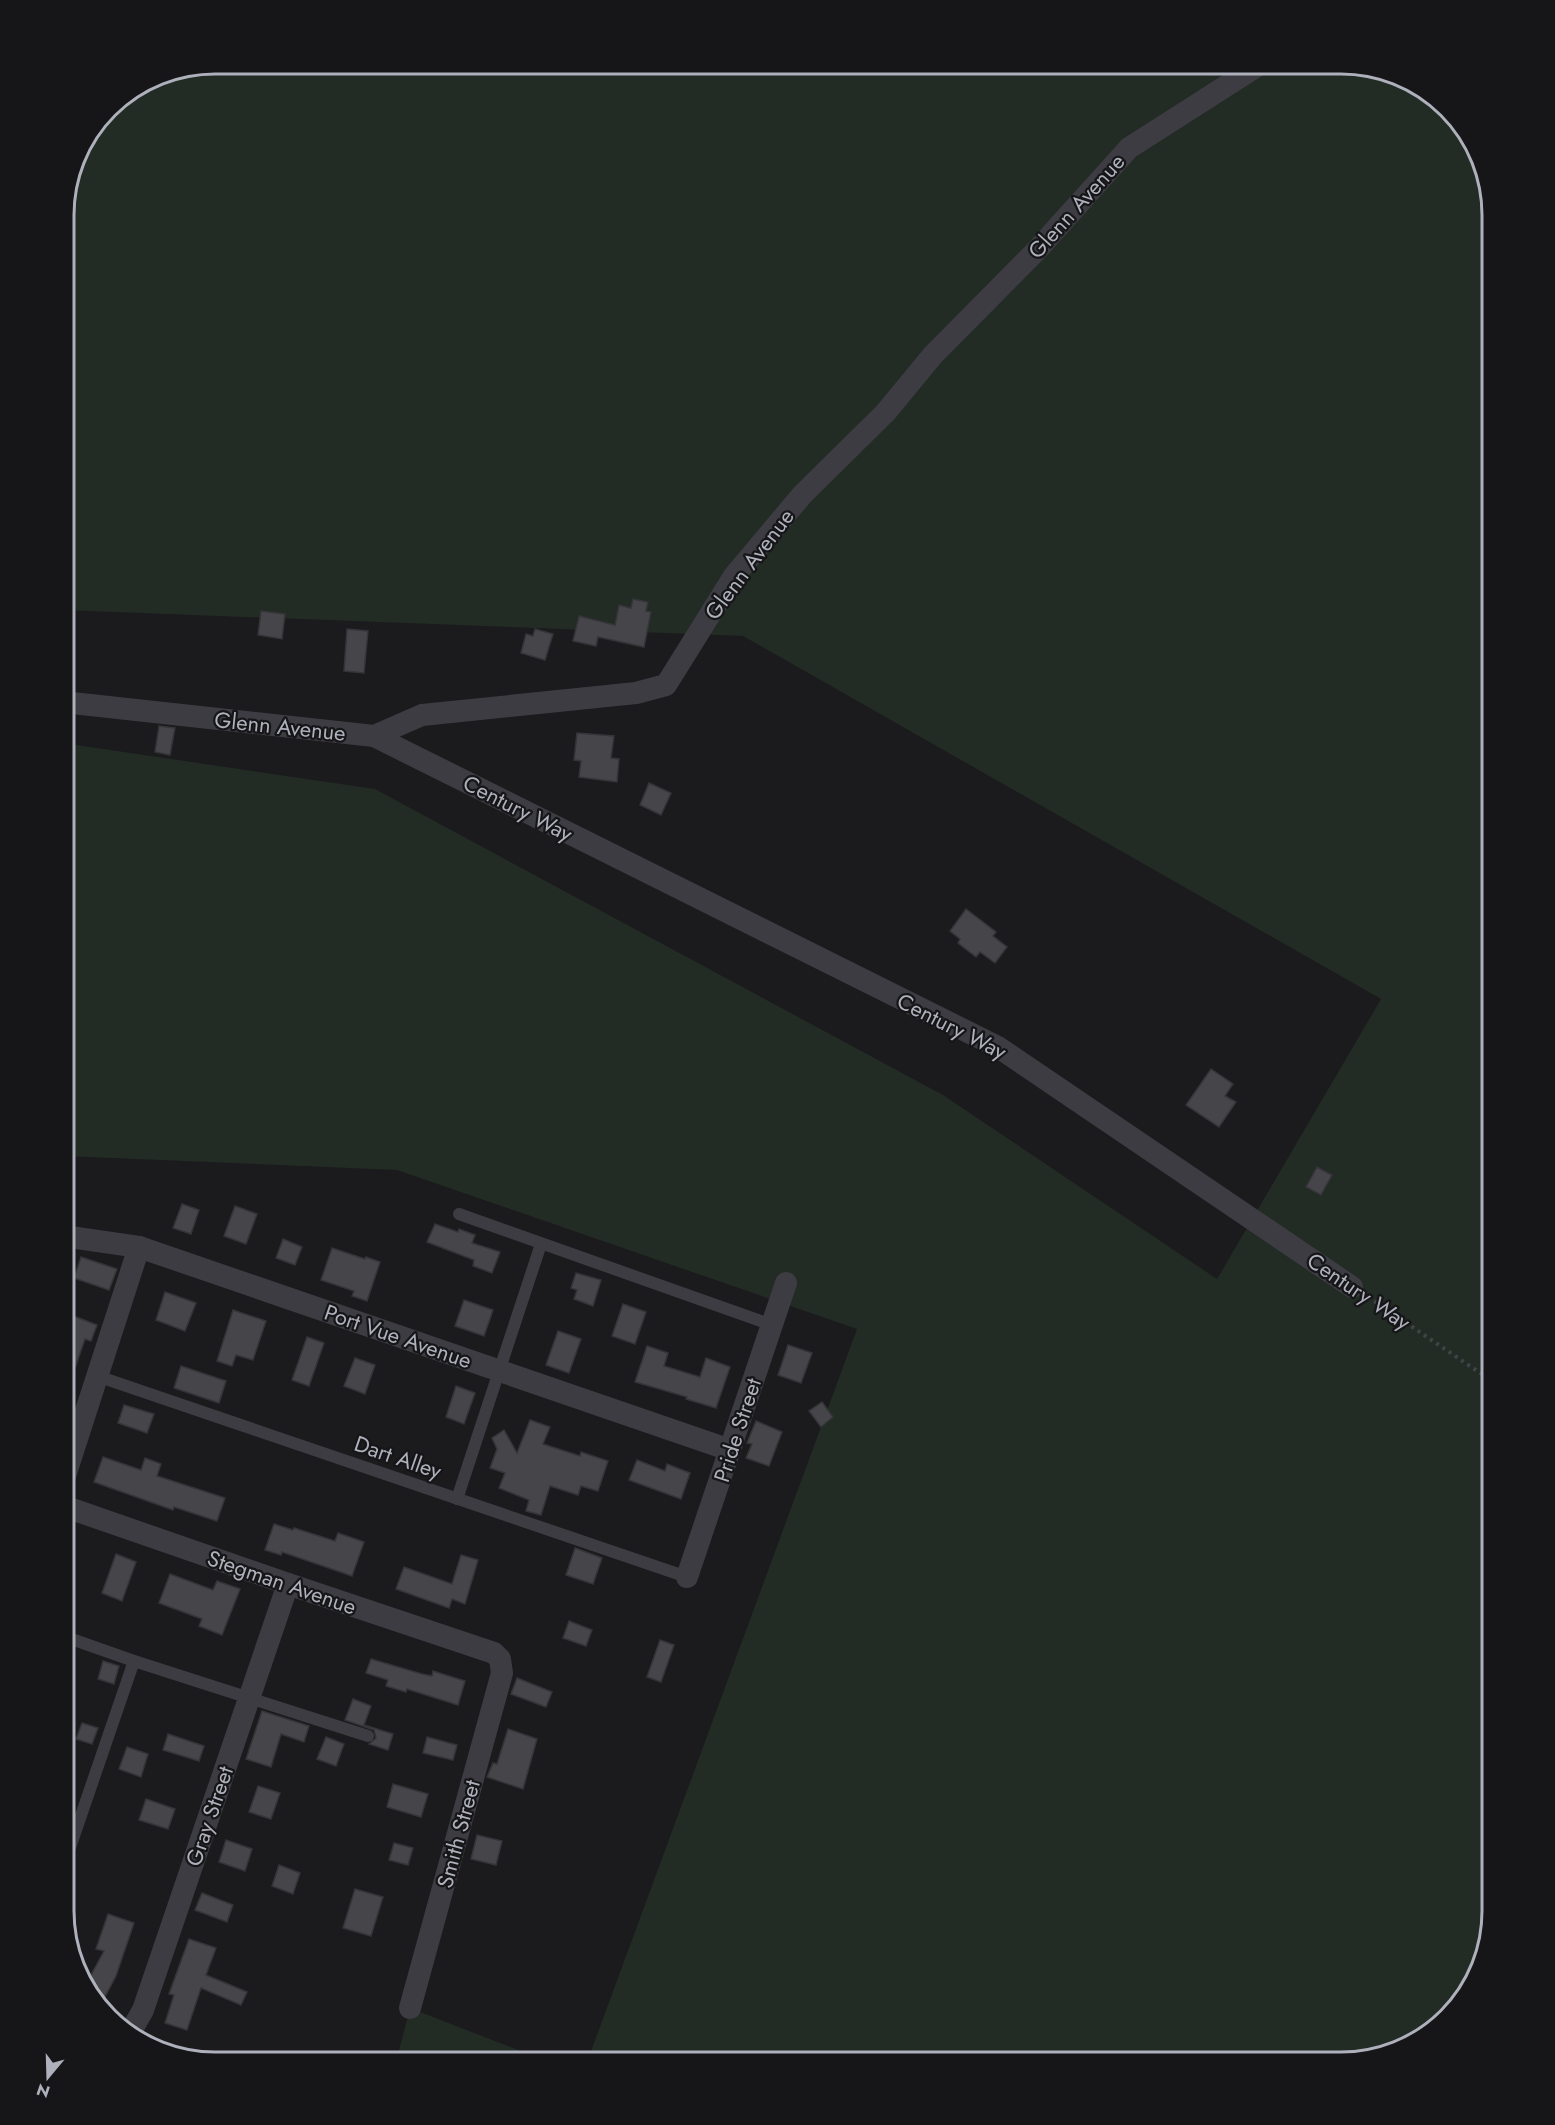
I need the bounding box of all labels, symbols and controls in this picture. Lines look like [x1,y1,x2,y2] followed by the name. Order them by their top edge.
[1020,146,1132,266] street label: Glenn Avenue
[697,502,801,626] street label: Glenn Avenue
[213,703,347,749] street label: Glenn Avenue
[458,767,579,849] street label: Century Way
[892,985,1013,1067] street label: Century Way
[1301,1244,1418,1338] street label: Century Way
[320,1296,476,1376] street label: Port Vue Avenue
[705,1373,769,1486] street label: Pride Street
[350,1427,446,1487] street label: Dart Alley
[203,1542,361,1622] street label: Stegman Avenue
[177,1761,241,1870] street label: Gray Street
[428,1776,488,1892] street label: Smith Street
[18,2047,78,2107] north arrow
[34,2078,53,2104] text: N

